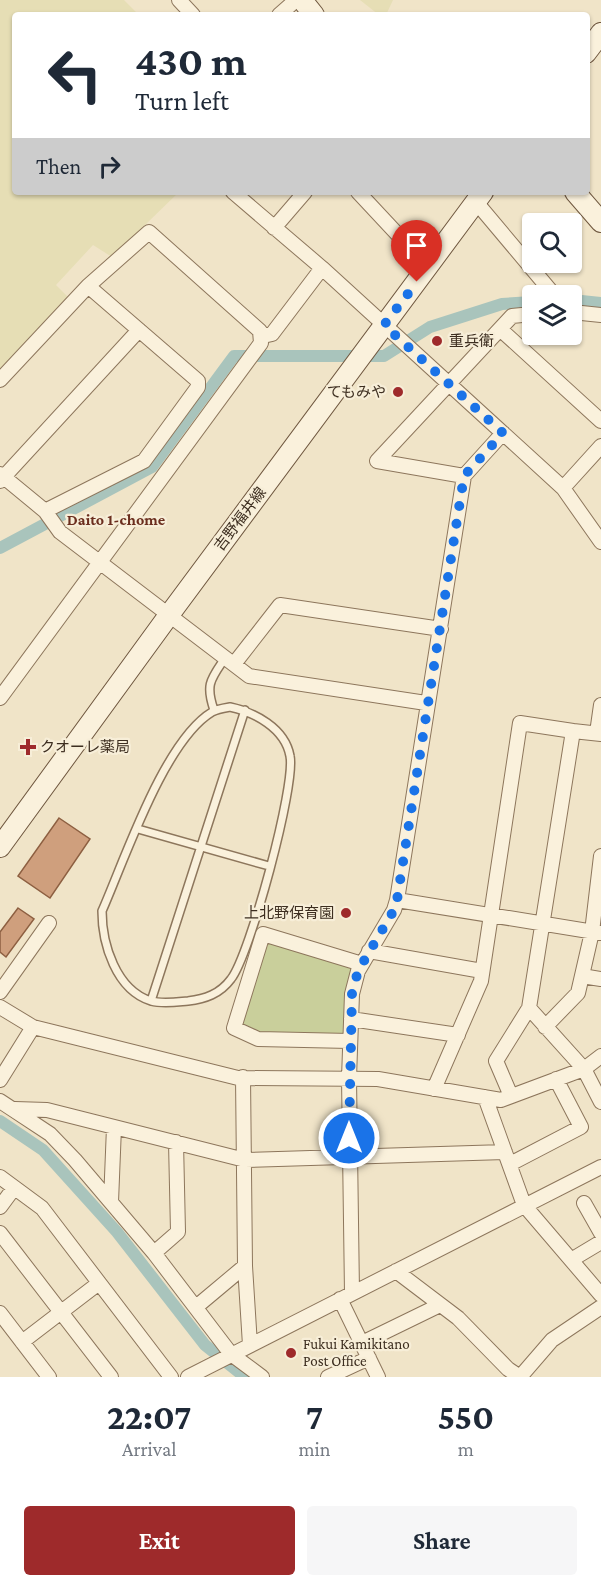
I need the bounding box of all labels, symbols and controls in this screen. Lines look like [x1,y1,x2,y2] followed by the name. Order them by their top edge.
[36,36,114,114] icon: left
[135,37,247,84] text: 430 m
[135,86,229,116] text: Turn left
[93,150,126,183] icon: right
[36,154,81,179] text: Then
[522,213,582,345] map controls
[522,213,582,273] button: search
[391,220,442,282] pin
[400,229,433,262] icon: arrive
[522,285,582,345] button: layers
[449,333,494,349] place label: 重兵衛
[430,334,444,348] marker: 重兵衛
[327,384,386,400] place label: てもみや
[391,385,405,399] marker: てもみや
[210,484,269,554] street label: 吉野福井線
[67,511,166,528] district label: Daito 1-chome
[40,739,130,755] place label: クオーレ薬局
[21,740,35,754] marker: クオーレ薬局
[244,904,334,921] place label: 上北野保育園
[339,906,353,920] marker: 上北野保育園
[317,1106,381,1170] position arrow
[303,1336,410,1369] place label: Fukui Kamikitano Post Office
[284,1346,298,1360] marker: Fukui Kamikitano Post Office
[107,1397,192,1437] text: 22:07
[306,1397,323,1437] text: 7
[437,1397,494,1437] text: 550
[122,1438,176,1460] text: Arrival
[298,1438,331,1460] text: min
[458,1438,474,1460] text: m
[24,1506,295,1575] button: Exit
[307,1506,577,1575] button: Share

